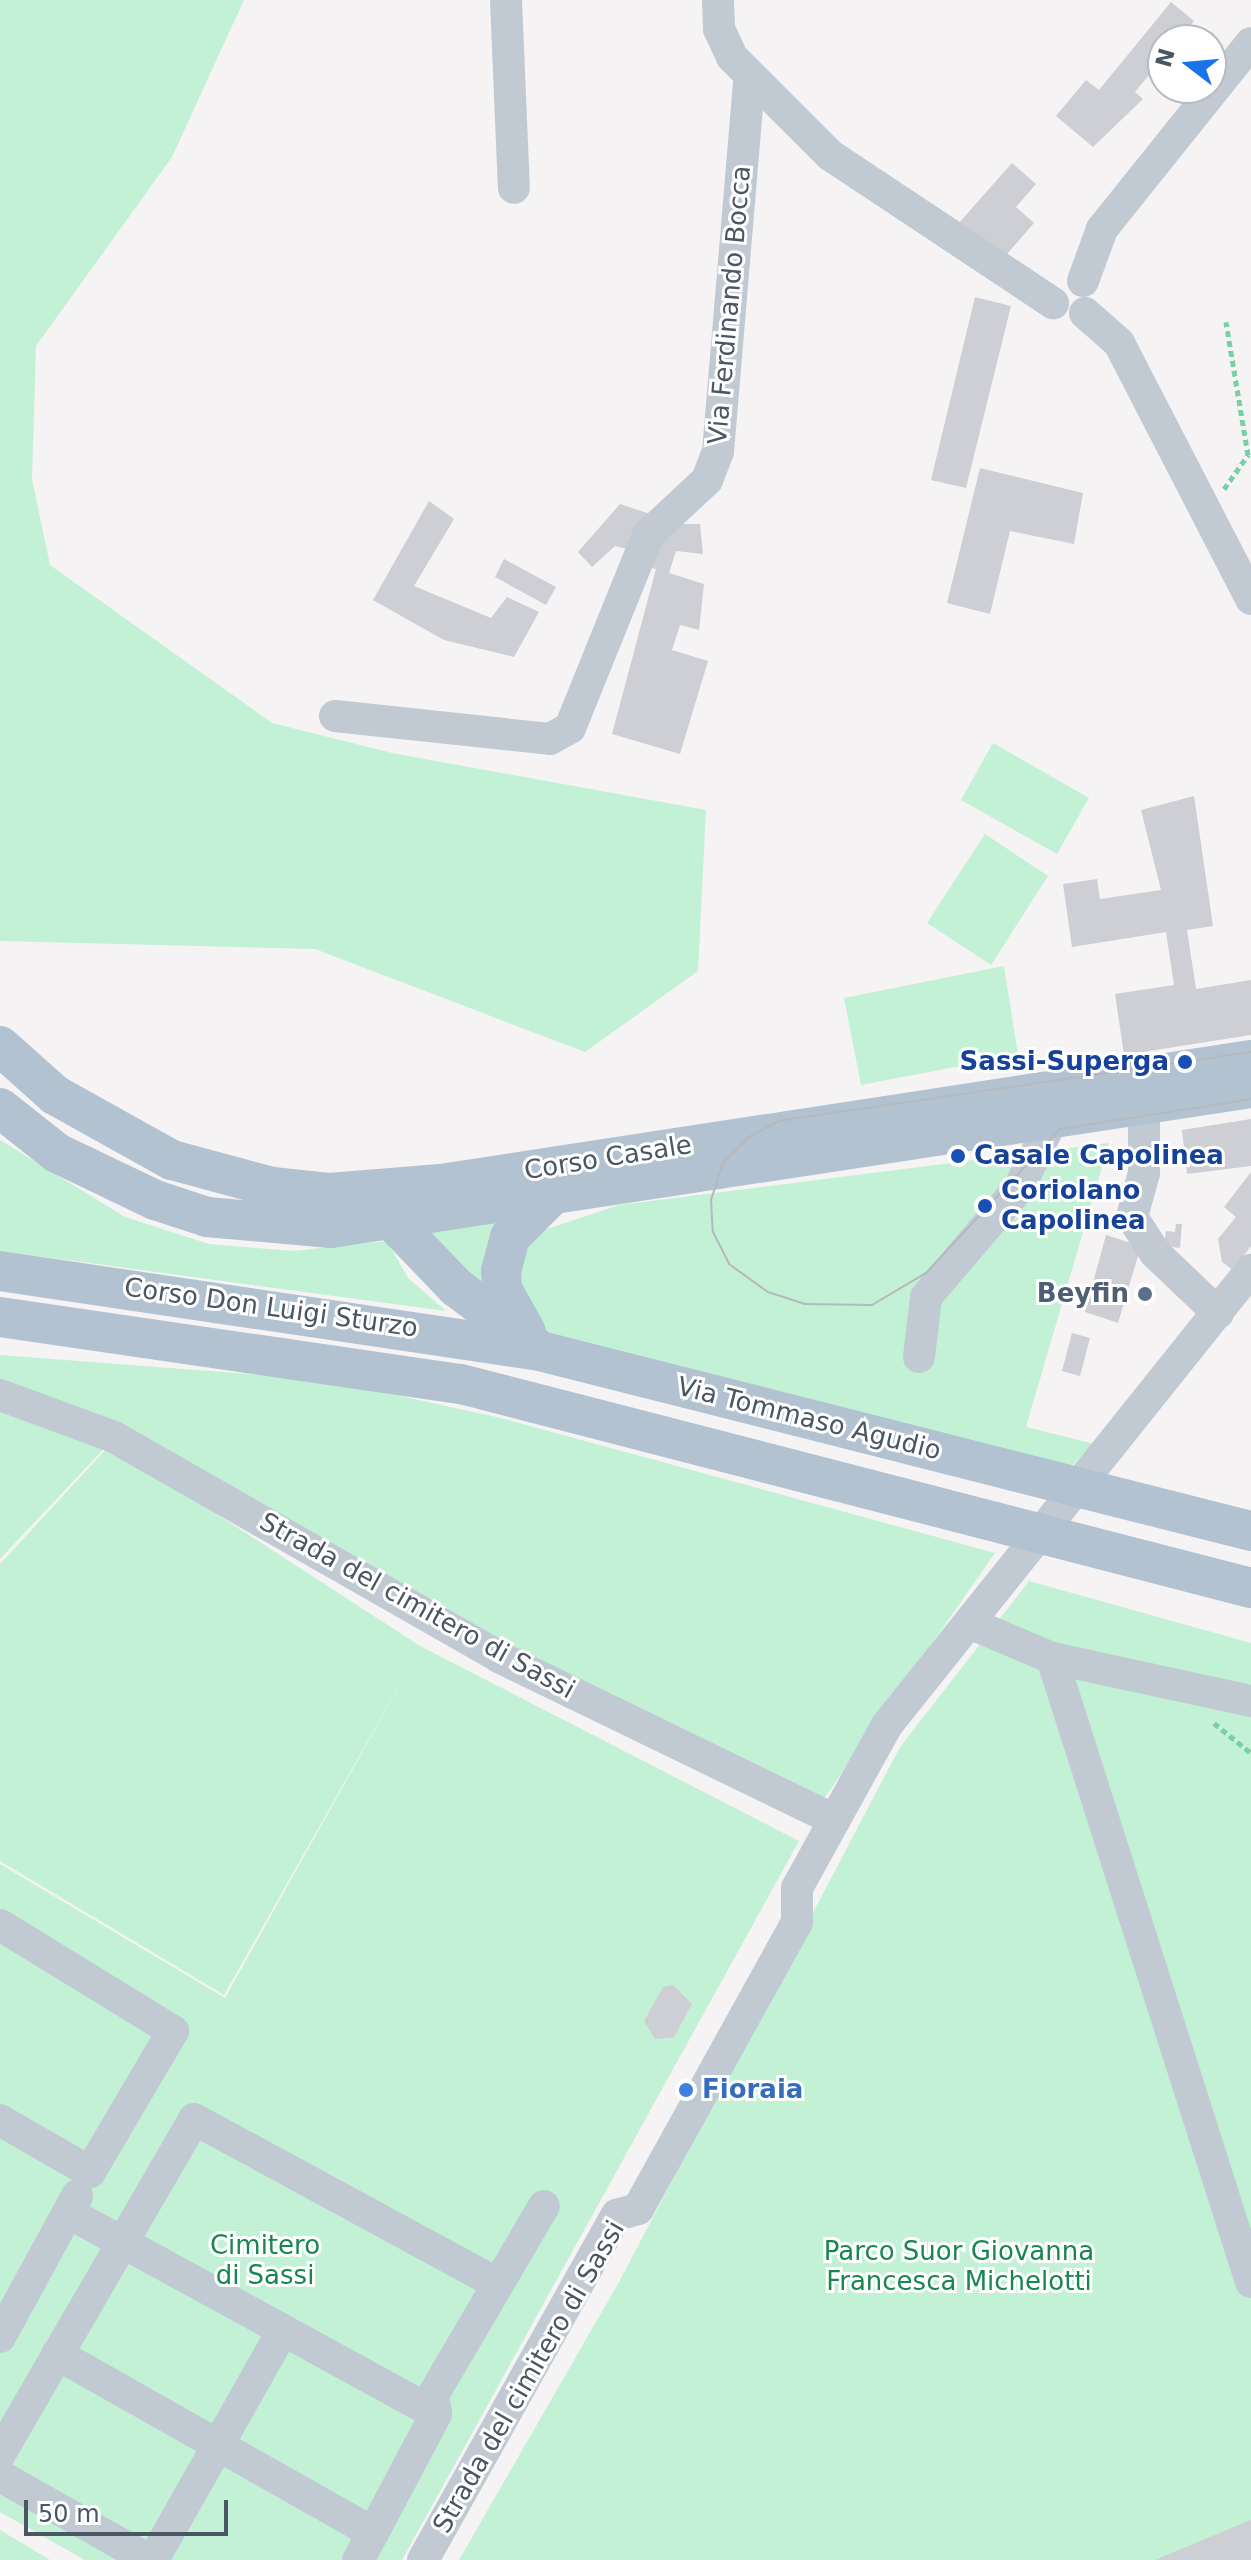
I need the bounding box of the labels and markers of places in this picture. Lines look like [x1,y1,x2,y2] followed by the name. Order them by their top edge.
[960,1046,1169,1078] place label: Sassi-Superga
[1176,1053,1194,1071] marker: Sassi-Superga
[974,1140,1224,1172] place label: Casale Capolinea
[949,1147,967,1165] marker: Casale Capolinea
[1001,1175,1146,1236] place label: Coriolano Capolinea
[976,1197,994,1215] marker: Coriolano Capolinea
[1037,1278,1129,1310] place label: Beyfin
[1136,1285,1154,1303] marker: Beyfin
[702,2074,803,2106] place label: Fioraia
[677,2081,695,2099] marker: Fioraia

